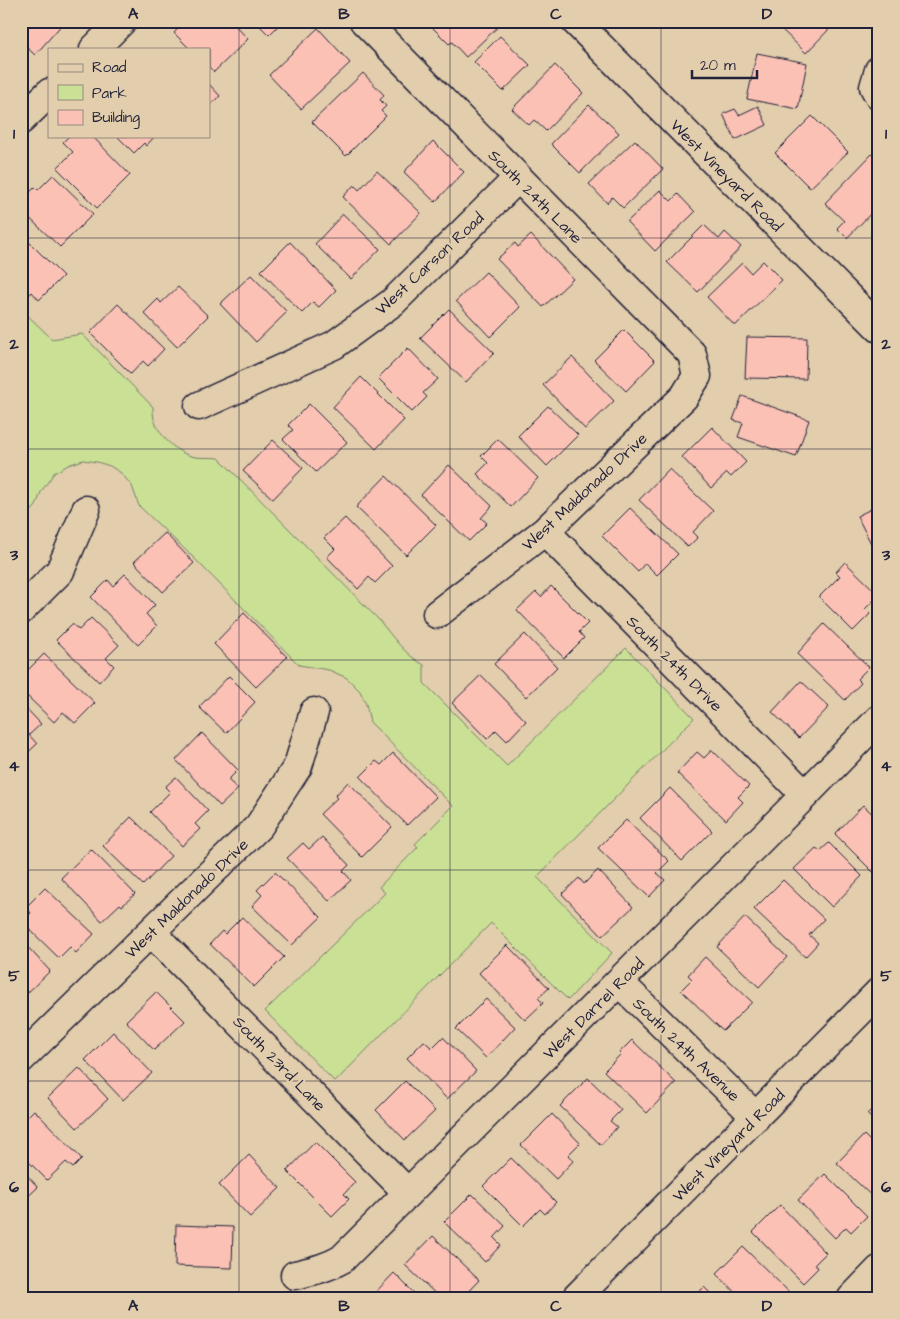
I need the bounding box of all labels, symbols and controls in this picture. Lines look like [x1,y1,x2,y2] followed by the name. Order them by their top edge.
[128,3,139,25] text: A
[338,3,350,25] text: B
[550,3,562,25] text: C
[762,3,773,25] text: D
[48,48,210,138] legend
[692,48,758,80] scale bar
[700,55,736,76] text: 20 m
[92,57,127,78] text: Road
[92,83,127,104] text: Park
[92,107,140,129] text: Building
[664,115,787,238] street label: West Vineyard Road
[13,123,16,145] text: 1
[885,123,888,145] text: 1
[483,145,587,249] street label: South 24th Lane
[371,208,489,320] street label: West Carson Road
[8,333,19,355] text: 2
[880,333,891,355] text: 2
[517,428,652,556] street label: West Maldonado Drive
[9,544,19,566] text: 3
[881,544,891,566] text: 3
[621,611,727,717] street label: South 24th Drive
[9,755,20,777] text: 4
[881,755,892,777] text: 4
[120,834,254,964] street label: West Maldonado Drive
[538,953,649,1064] street label: West Darrel Road
[8,965,20,987] text: 5
[880,965,892,987] text: 5
[628,993,745,1107] street label: South 24th Avenue
[228,1011,331,1116] street label: South 23rd Lane
[668,1085,791,1208] street label: West Vineyard Road
[9,1176,19,1198] text: 6
[881,1176,891,1198] text: 6
[128,1295,139,1317] text: A
[338,1295,350,1317] text: B
[550,1295,562,1317] text: C
[762,1295,773,1317] text: D

